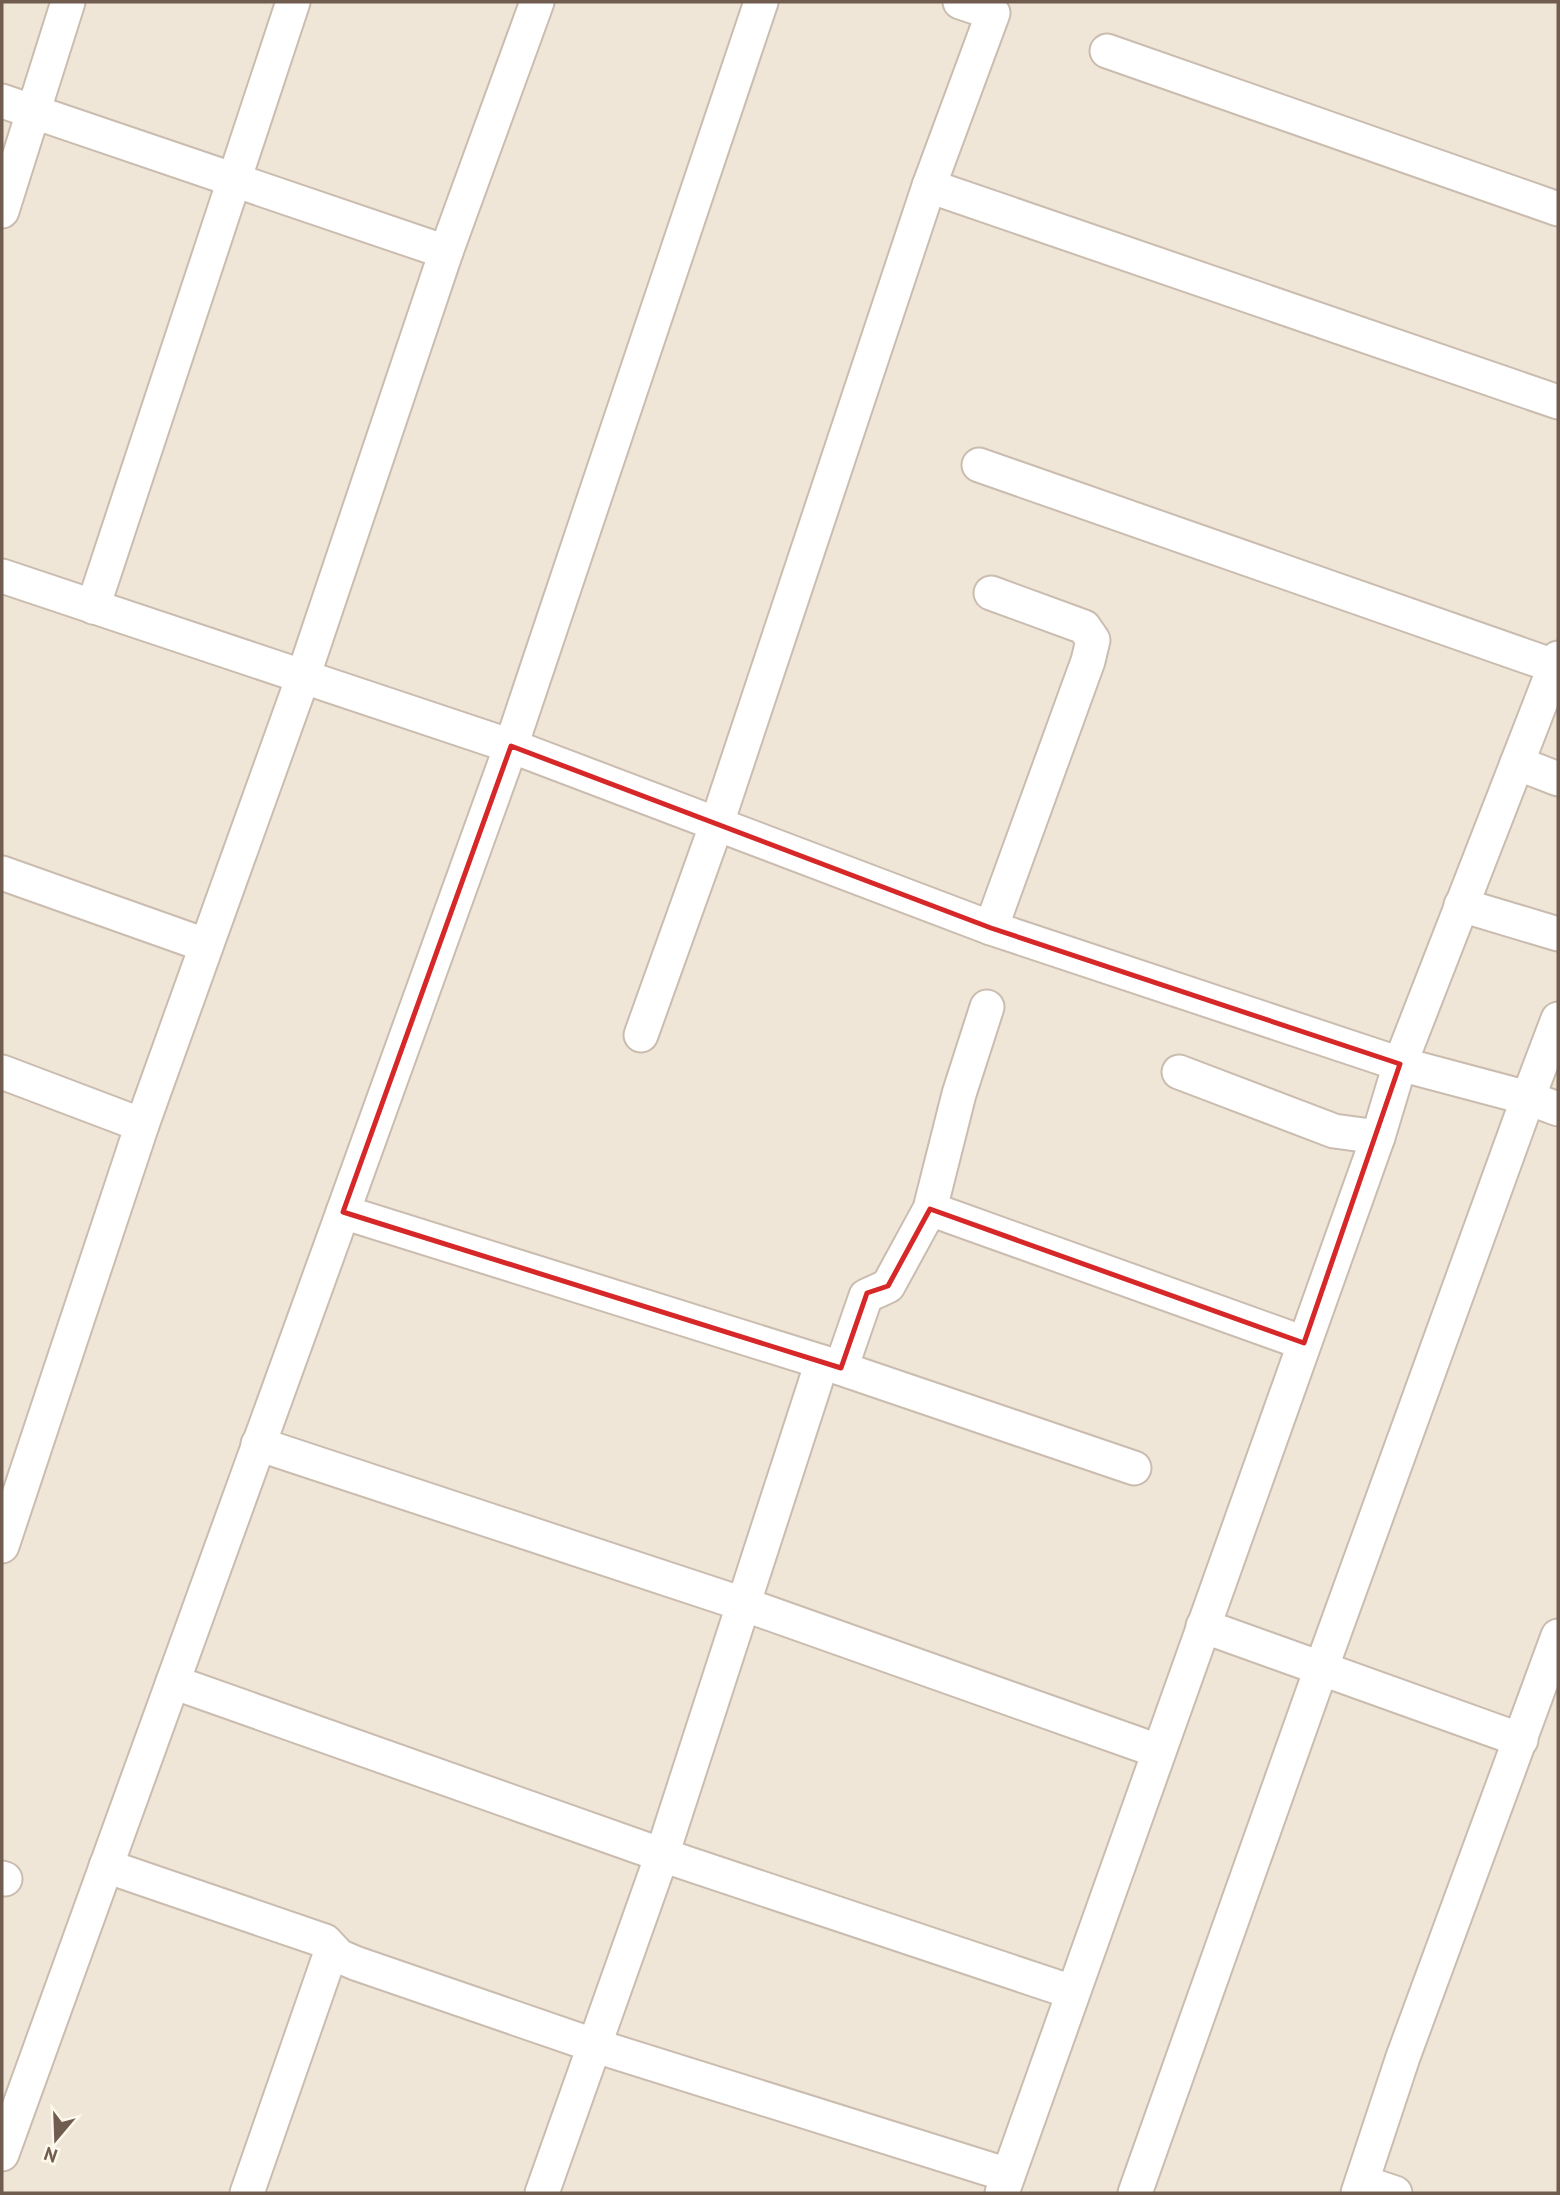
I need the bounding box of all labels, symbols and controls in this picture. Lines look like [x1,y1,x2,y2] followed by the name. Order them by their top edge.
[21,2104,91,2174] north arrow
[41,2142,60,2168] text: N

